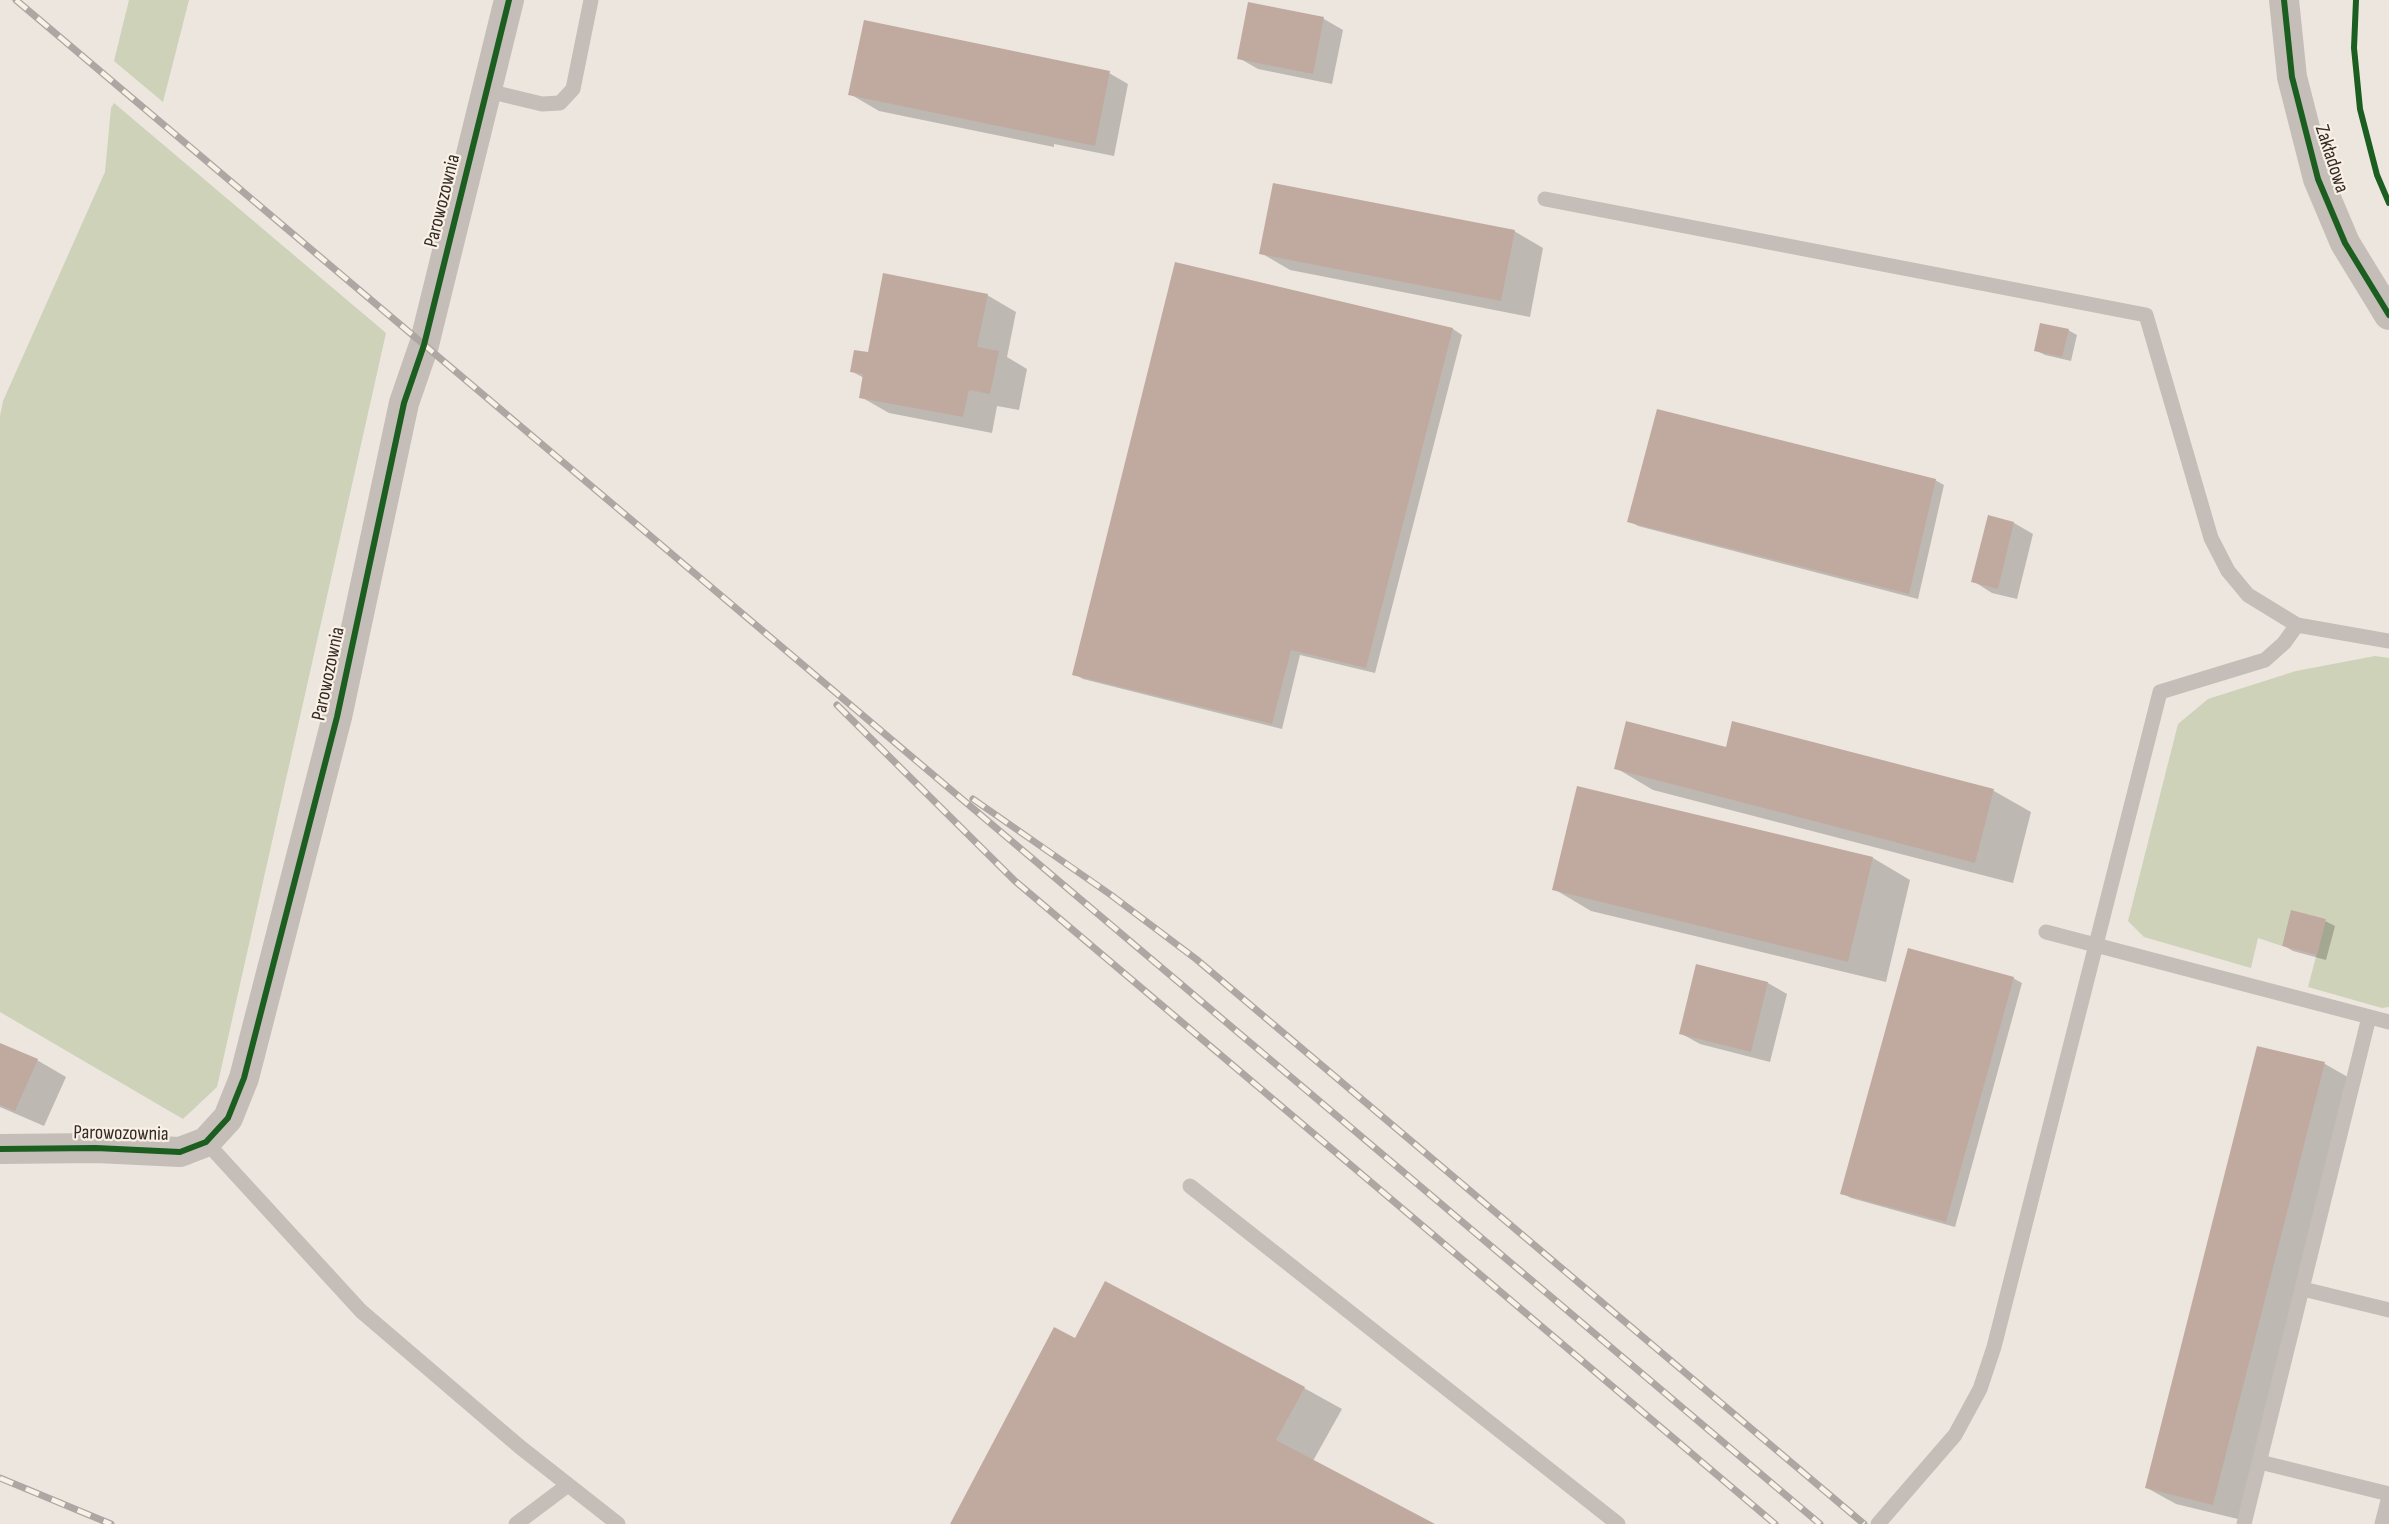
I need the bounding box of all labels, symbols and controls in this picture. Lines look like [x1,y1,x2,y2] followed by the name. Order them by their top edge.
[2309,122,2353,196] street label: Zakładowa
[420,152,466,250] street label: Parowozownia
[307,625,351,723] street label: Parowozownia
[73,1121,169,1147] street label: Parowozownia

